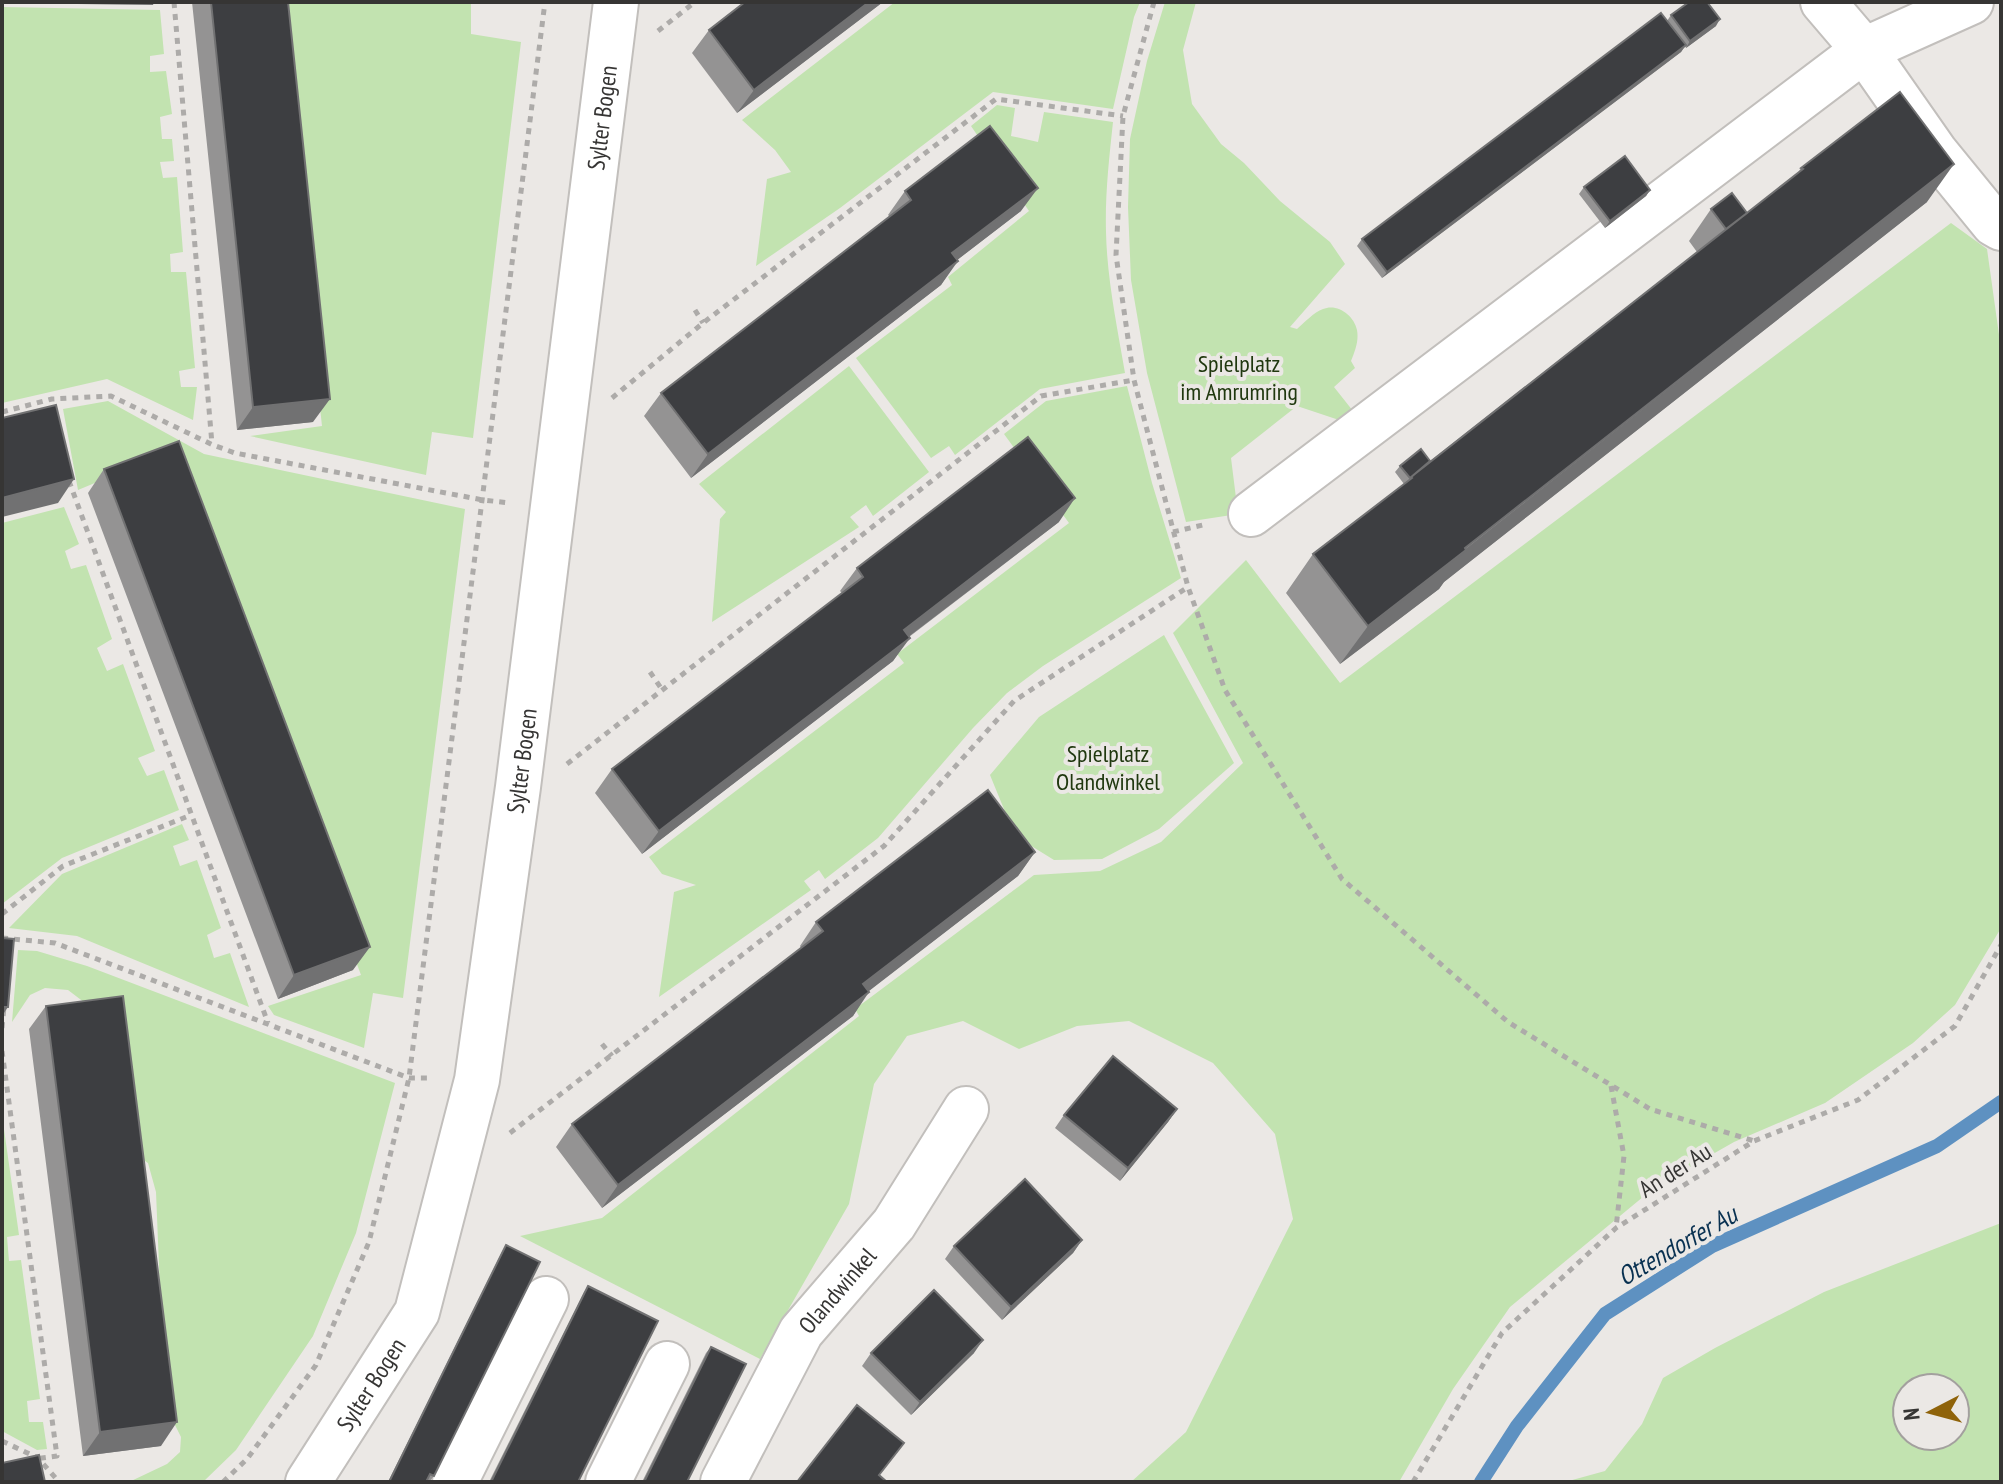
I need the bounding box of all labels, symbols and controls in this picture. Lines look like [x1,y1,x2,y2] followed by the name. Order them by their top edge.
[580,63,623,172] street label: Sylter Bogen
[1180,348,1298,407] park label: Spielplatz im Amrumring
[499,706,543,815] street label: Sylter Bogen
[1056,738,1160,797] park label: Spielplatz Olandwinkel
[1633,1136,1717,1204] street label: An der Au
[1611,1197,1744,1293] water label: Ottendorfer Au
[791,1241,883,1340] street label: Olandwinkel
[329,1332,412,1437] street label: Sylter Bogen
[1891,1372,1971,1452] north arrow
[1897,1407,1926,1421] text: N

